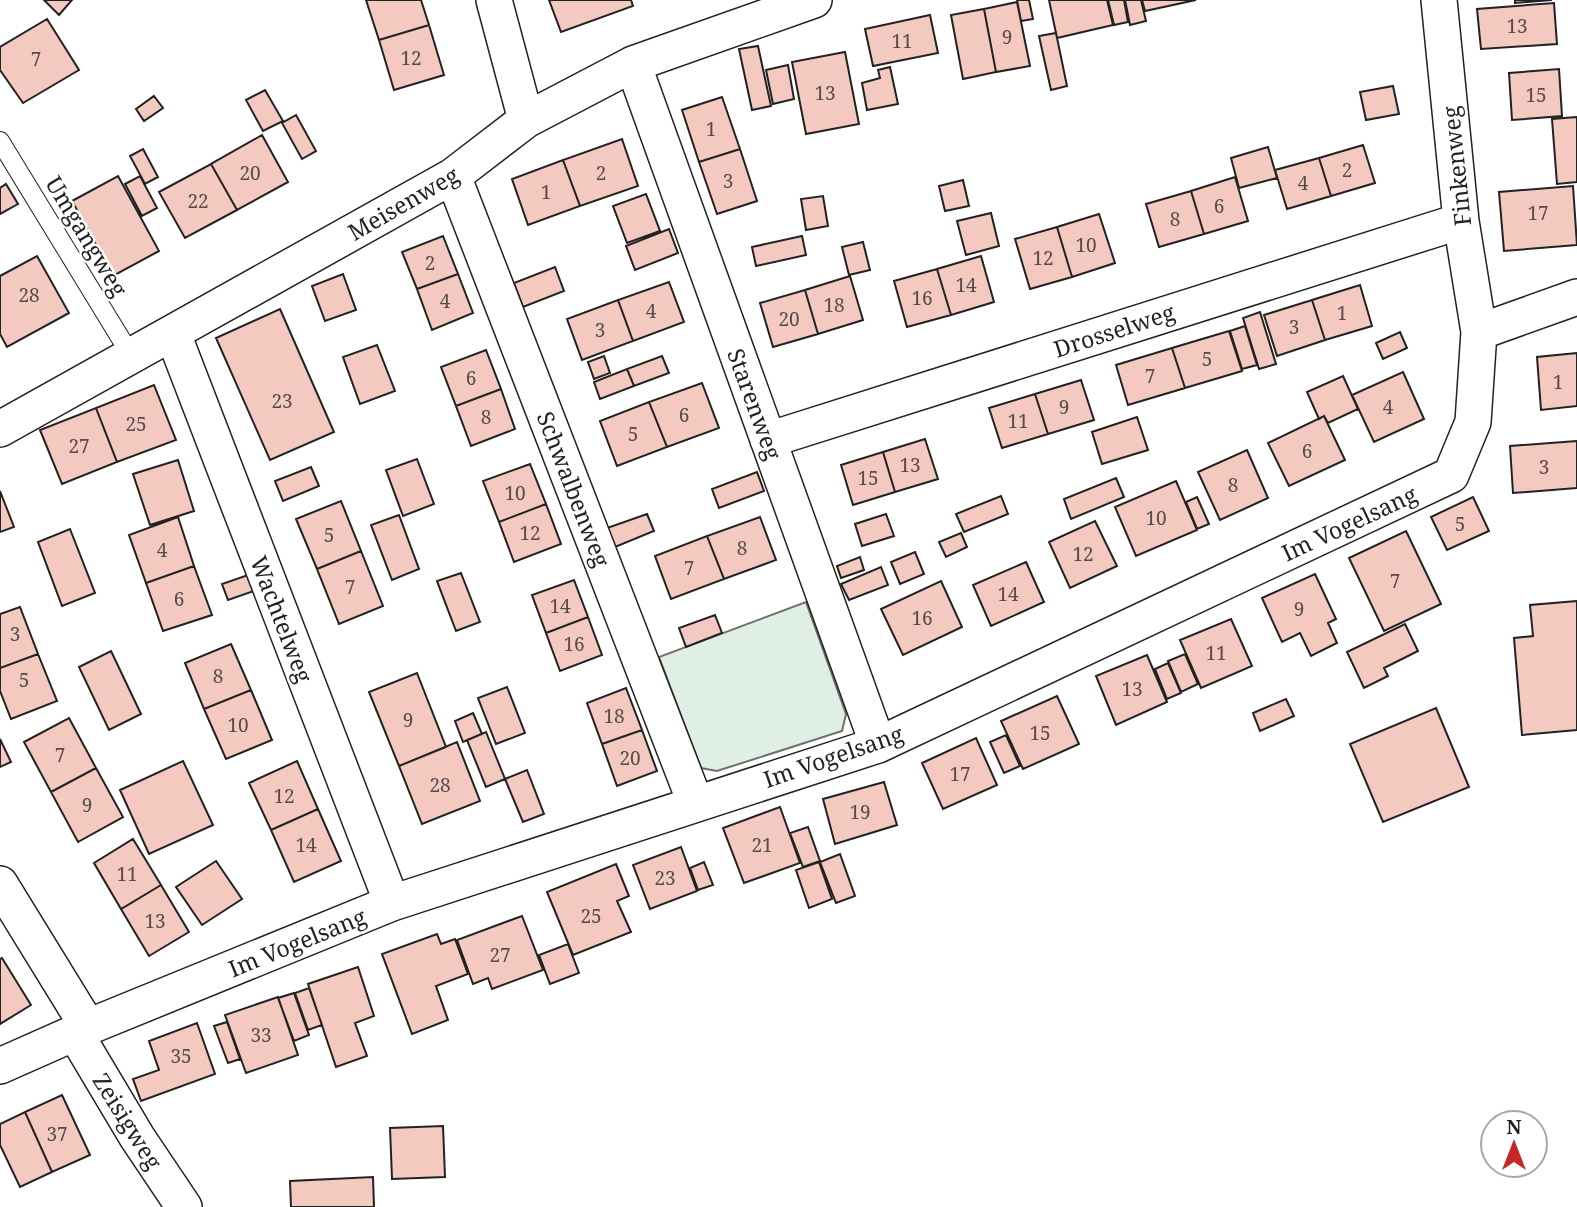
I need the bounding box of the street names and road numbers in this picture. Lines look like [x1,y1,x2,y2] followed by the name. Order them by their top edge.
[1434,104,1478,228] street label: Finkenweg
[342,158,465,248] street label: Meisenweg
[38,170,136,303] street label: Umgangweg
[1049,295,1179,365] street label: Drosselweg
[720,344,790,465] street label: Starenweg
[530,407,619,572] street label: Schwalbenweg
[1276,477,1422,568] street label: Im Vogelsang
[243,551,321,688] street label: Wachtelweg
[759,717,908,795] street label: Im Vogelsang
[223,900,371,984] street label: Im Vogelsang
[86,1067,170,1176] street label: Zeisigweg

